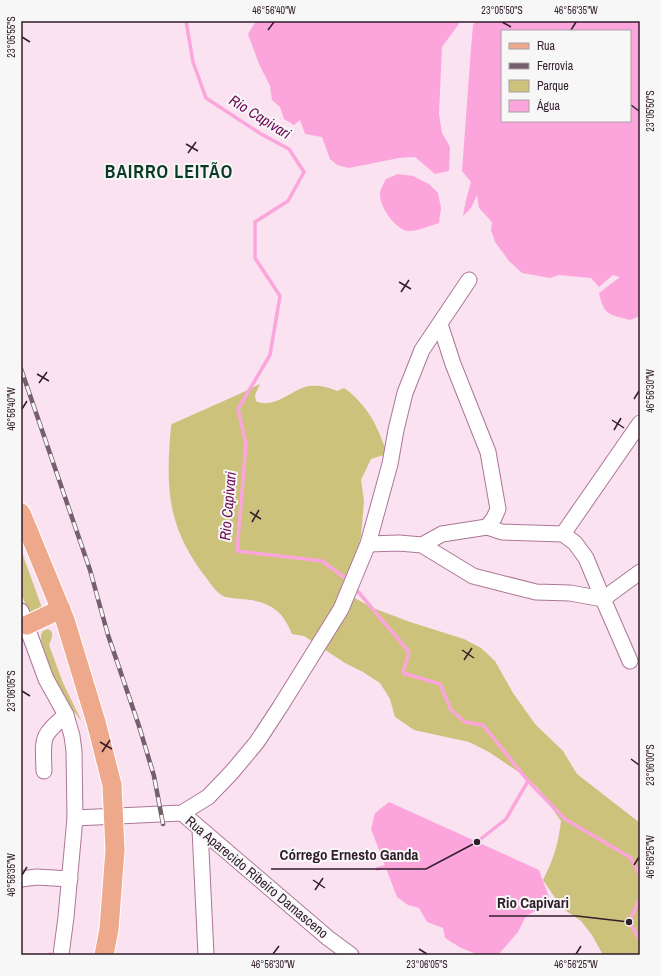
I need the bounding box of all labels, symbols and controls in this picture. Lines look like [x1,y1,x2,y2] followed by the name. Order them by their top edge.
[252,4,296,17] text: 46°56'40"W
[481,4,523,17] text: 23°05'50"S
[554,4,598,17] text: 46°56'35"W
[5,16,18,58] text: 23°05'55"S
[501,30,631,122] legend
[537,38,556,54] text: Rua
[537,58,574,74] text: Ferrovia
[537,78,569,94] text: Parque
[225,89,296,144] water label: Rio Capivari
[644,90,657,132] text: 23°05'50"S
[536,98,561,114] text: Água
[105,159,233,184] district label: BAIRRO LEITÃO
[644,369,657,413] text: 46°56'30"W
[5,387,18,431] text: 46°56'40"W
[214,470,241,541] water label: Rio Capivari
[5,670,18,712] text: 23°06'05"S
[644,744,657,786] text: 23°06'00"S
[182,812,332,942] street label: Rua Aparecido Ribeiro Damasceno
[644,835,657,879] text: 46°56'25"W
[271,842,426,869] callout: Córrego Ernesto Ganda
[280,844,419,865] text: Córrego Ernesto Ganda
[5,853,18,897] text: 46°56'35"W
[489,889,577,916] callout: Rio Capivari
[497,892,569,913] text: Rio Capivari
[251,958,295,971] text: 46°56'30"W
[406,958,448,971] text: 23°06'05"S
[554,958,598,971] text: 46°56'25"W

